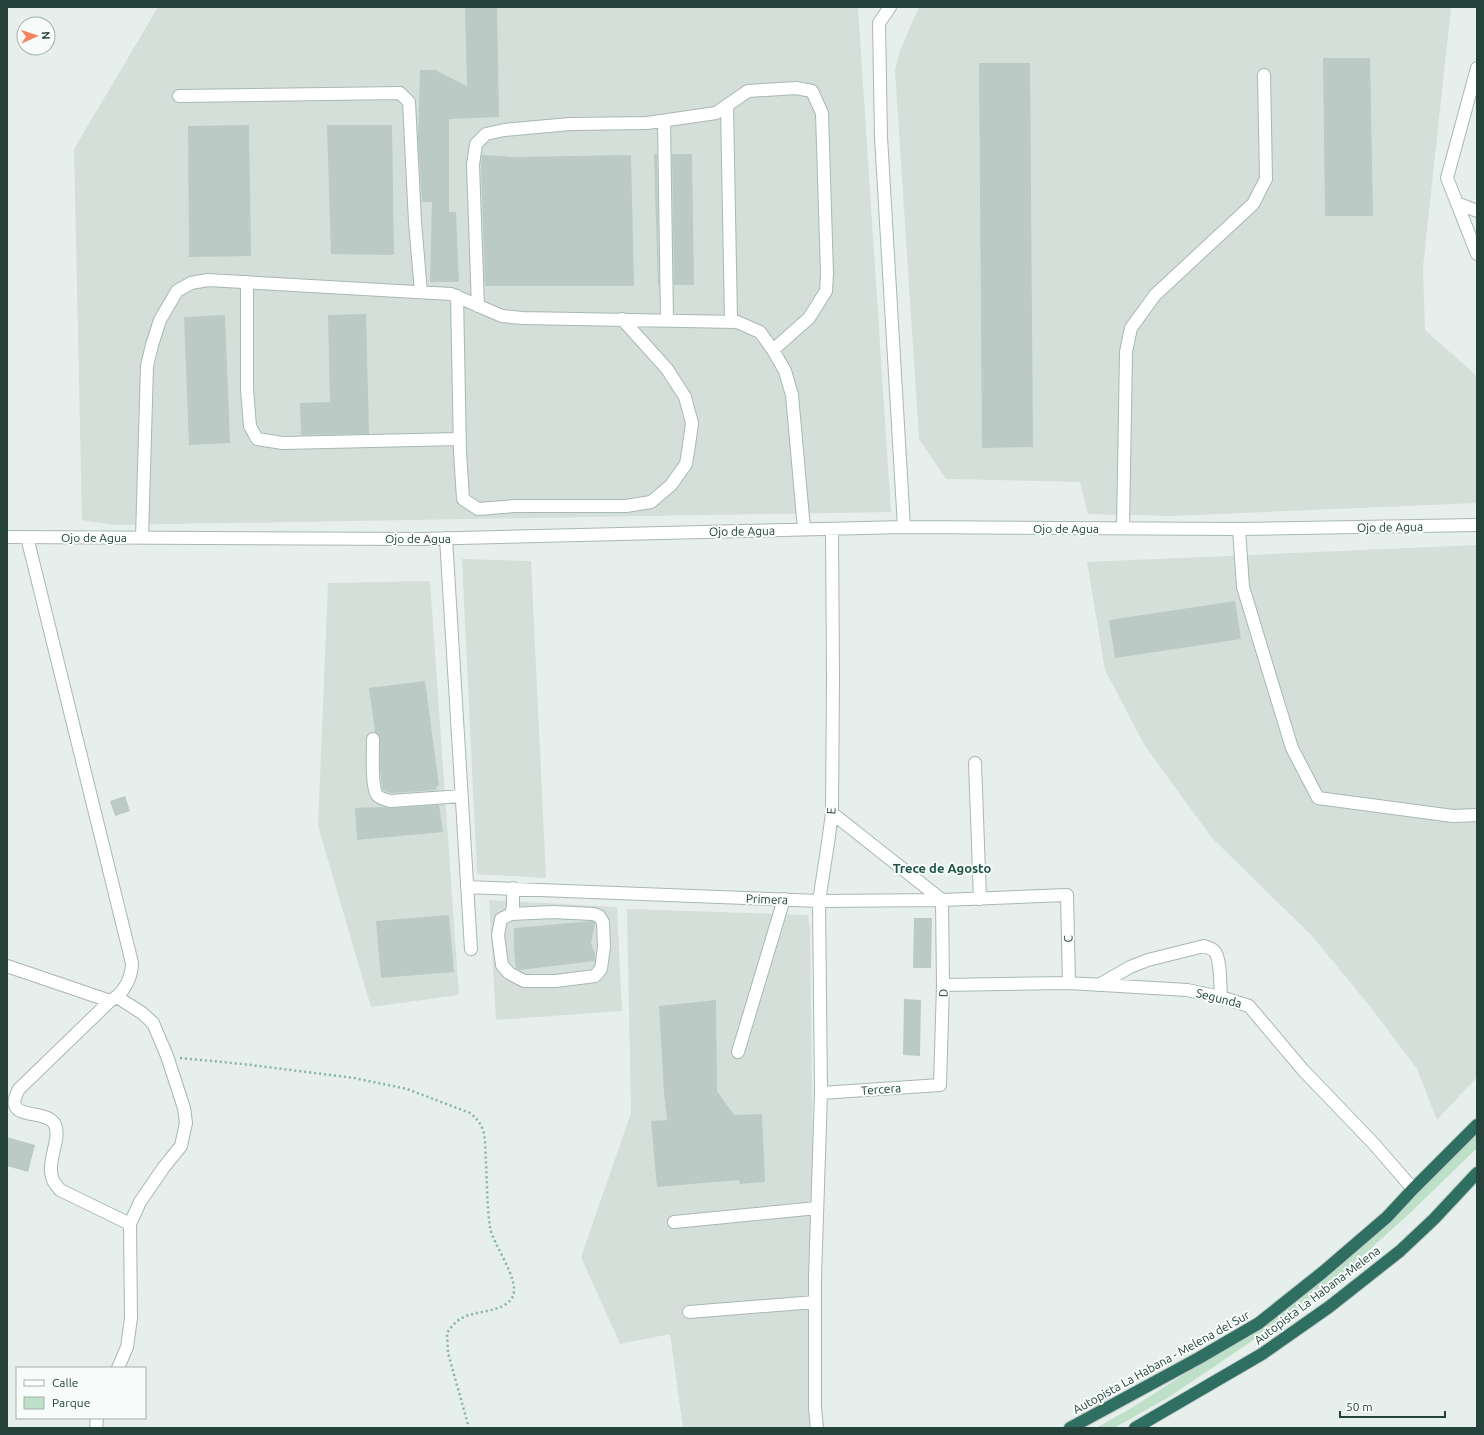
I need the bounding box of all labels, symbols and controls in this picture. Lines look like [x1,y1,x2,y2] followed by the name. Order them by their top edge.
[16,16,56,56] north arrow
[40,31,52,40] text: N
[1357,520,1423,534] street label: Ojo de Agua
[1033,522,1099,535] street label: Ojo de Agua
[709,524,775,538] street label: Ojo de Agua
[61,531,127,544] street label: Ojo de Agua
[385,532,451,545] street label: Ojo de Agua
[824,807,838,815] street label: E
[893,861,992,875] district label: Trece de Agosto
[746,892,788,906] street label: Primera
[1061,935,1075,943] street label: C
[1195,986,1243,1010] street label: Segunda
[936,989,950,997] street label: D
[861,1081,901,1097] street label: Tercera
[1252,1243,1382,1347] street label: Autopista La Habana-Melena
[1071,1308,1252,1416] street label: Autopista La Habana - Melena del Sur
[16,1367,146,1419] legend
[52,1376,78,1389] text: Calle
[1340,1393,1445,1419] scale bar
[52,1396,90,1409] text: Parque
[1346,1400,1373,1413] text: 50 m

